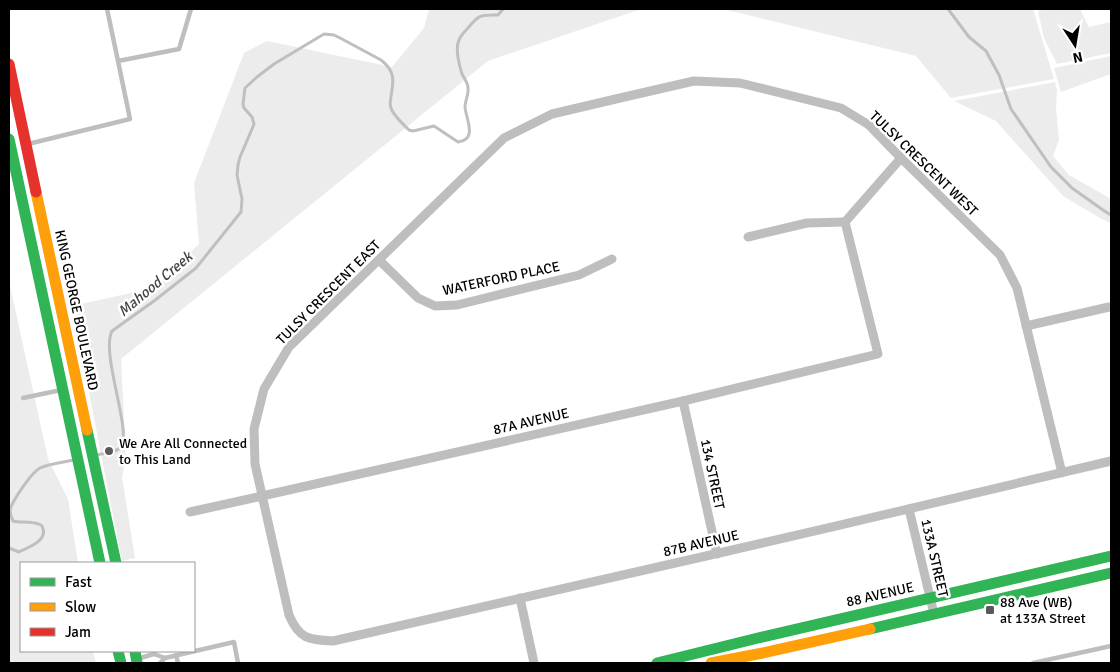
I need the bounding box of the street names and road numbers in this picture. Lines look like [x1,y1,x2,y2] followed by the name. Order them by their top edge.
[866,107,981,219] street label: TULSY CRESCENT WEST
[51,228,102,392] street label: KING GEORGE BOULEVARD
[273,237,384,348] street label: TULSY CRESCENT EAST
[441,258,561,299] street label: WATERFORD PLACE
[491,404,571,438] street label: 87A AVENUE
[697,438,728,511] street label: 134 STREET
[917,517,952,599] street label: 133A STREET
[662,526,741,560] street label: 87B AVENUE
[845,578,916,611] street label: 88 AVENUE

